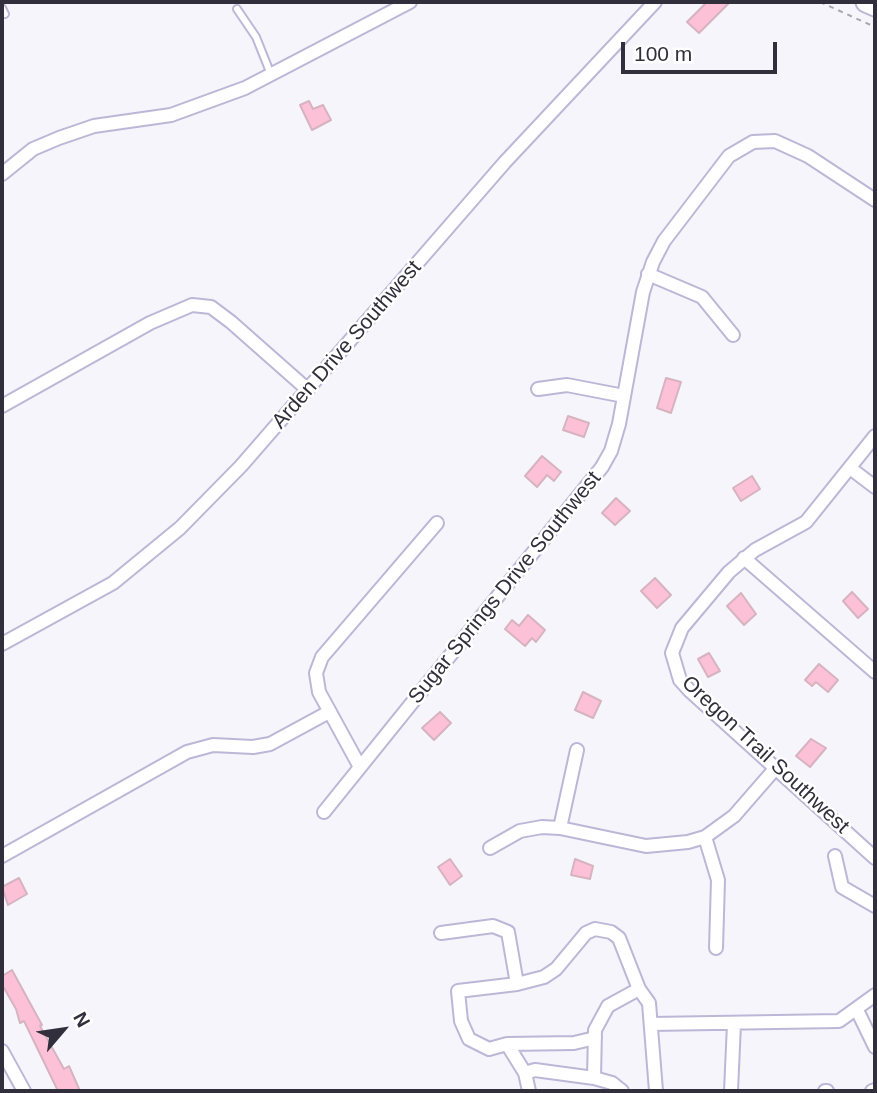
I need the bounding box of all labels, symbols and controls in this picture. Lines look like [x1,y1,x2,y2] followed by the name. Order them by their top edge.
[625,28,781,72] scale bar
[634,42,692,65] text: 100 m
[267,256,427,434] street label: Arden Drive Southwest
[403,467,607,709] street label: Sugar Springs Drive Southwest
[676,671,854,839] street label: Oregon Trail Southwest
[28,995,98,1065] north arrow
[69,1008,94,1031] text: N

